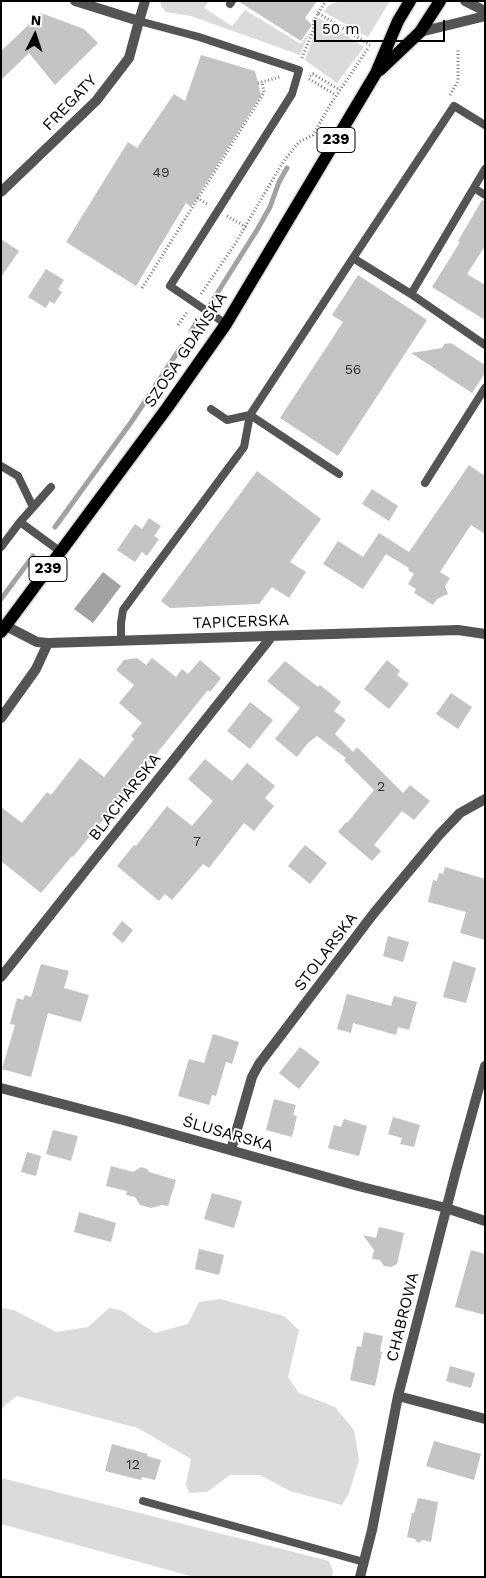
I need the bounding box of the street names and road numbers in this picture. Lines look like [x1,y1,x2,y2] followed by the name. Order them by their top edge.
[39,71,101,135] street label: FREGATY
[317,128,355,152] road number: 239
[140,289,232,411] street label: SZOSA GDAŃSKA
[29,556,67,582] road number: 239
[192,611,290,633] street label: TAPICERSKA
[85,750,165,844] street label: BLACHARSKA
[290,909,362,995] street label: STOLARSKA
[180,1112,276,1156] street label: ŚLUSARSKA
[383,1270,423,1364] street label: CHABROWA

